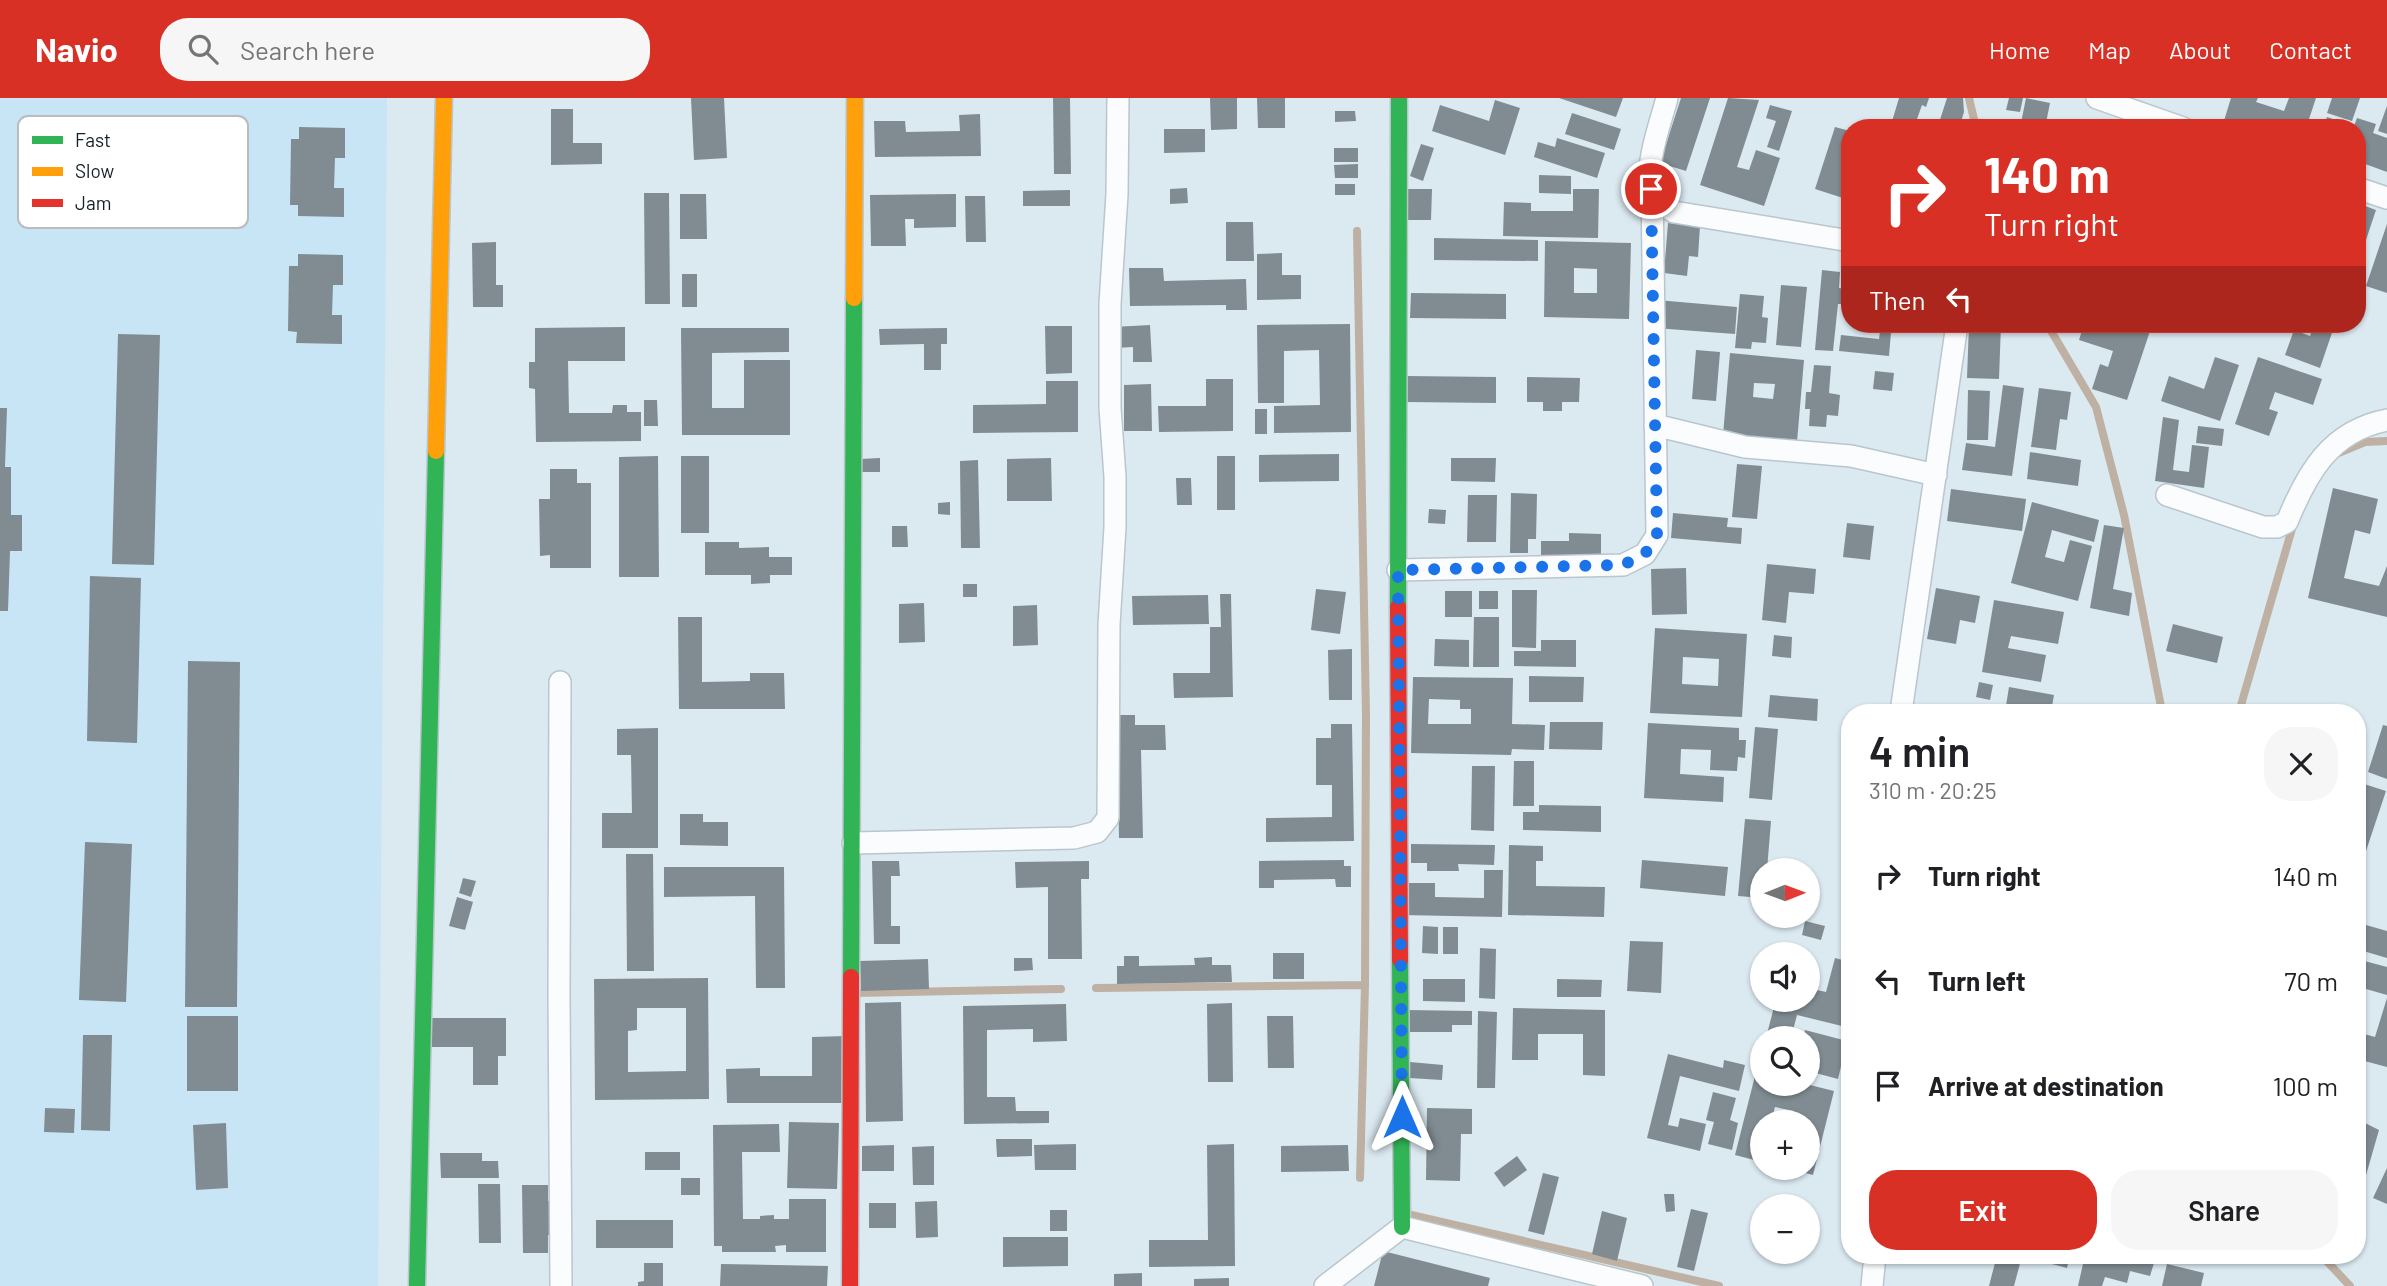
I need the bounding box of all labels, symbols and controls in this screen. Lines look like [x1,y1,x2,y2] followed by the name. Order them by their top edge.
[160,18,650,81] search box
[35,29,118,69] text: Navio
[184,30,222,68] icon: search
[240,34,375,65] text: Search here
[1989,35,2050,64] text: Home
[2088,35,2131,64] text: Map
[2169,35,2231,64] text: About
[2269,35,2352,64] text: Contact
[18,116,248,228] legend
[75,128,111,151] text: Fast
[1984,144,2110,203] text: 140 m
[1869,147,1960,238] icon: right
[75,159,114,182] text: Slow
[1621,159,1681,219] pin
[1632,170,1670,208] icon: arrive
[75,191,111,214] text: Jam
[1984,204,2119,242] text: Turn right
[1940,280,1978,318] icon: left
[1869,284,1926,315] text: Then
[1869,725,1970,775] text: 4 min
[2264,727,2338,801] button: close
[1869,776,1997,804] text: 310 m · 20:25
[1869,857,1907,895] icon: right
[1750,858,1820,928] north arrow
[1750,858,1820,1264] map controls
[1928,860,2041,891] text: Turn right
[2273,860,2338,891] text: 140 m
[1750,942,1820,1012] button: sound
[1869,962,1907,1000] icon: left
[1928,965,2026,996] text: Turn left
[2284,965,2338,996] text: 70 m
[1750,1026,1820,1096] button: search
[1869,1067,1907,1105] icon: arrive
[1928,1070,2164,1101] text: Arrive at destination
[2273,1070,2338,1101] text: 100 m
[1365,1080,1439,1154] position arrow
[1750,1110,1820,1180] button: +
[1869,1170,2097,1250] button: Exit
[2111,1170,2338,1250] button: Share
[1750,1194,1820,1264] button: −

